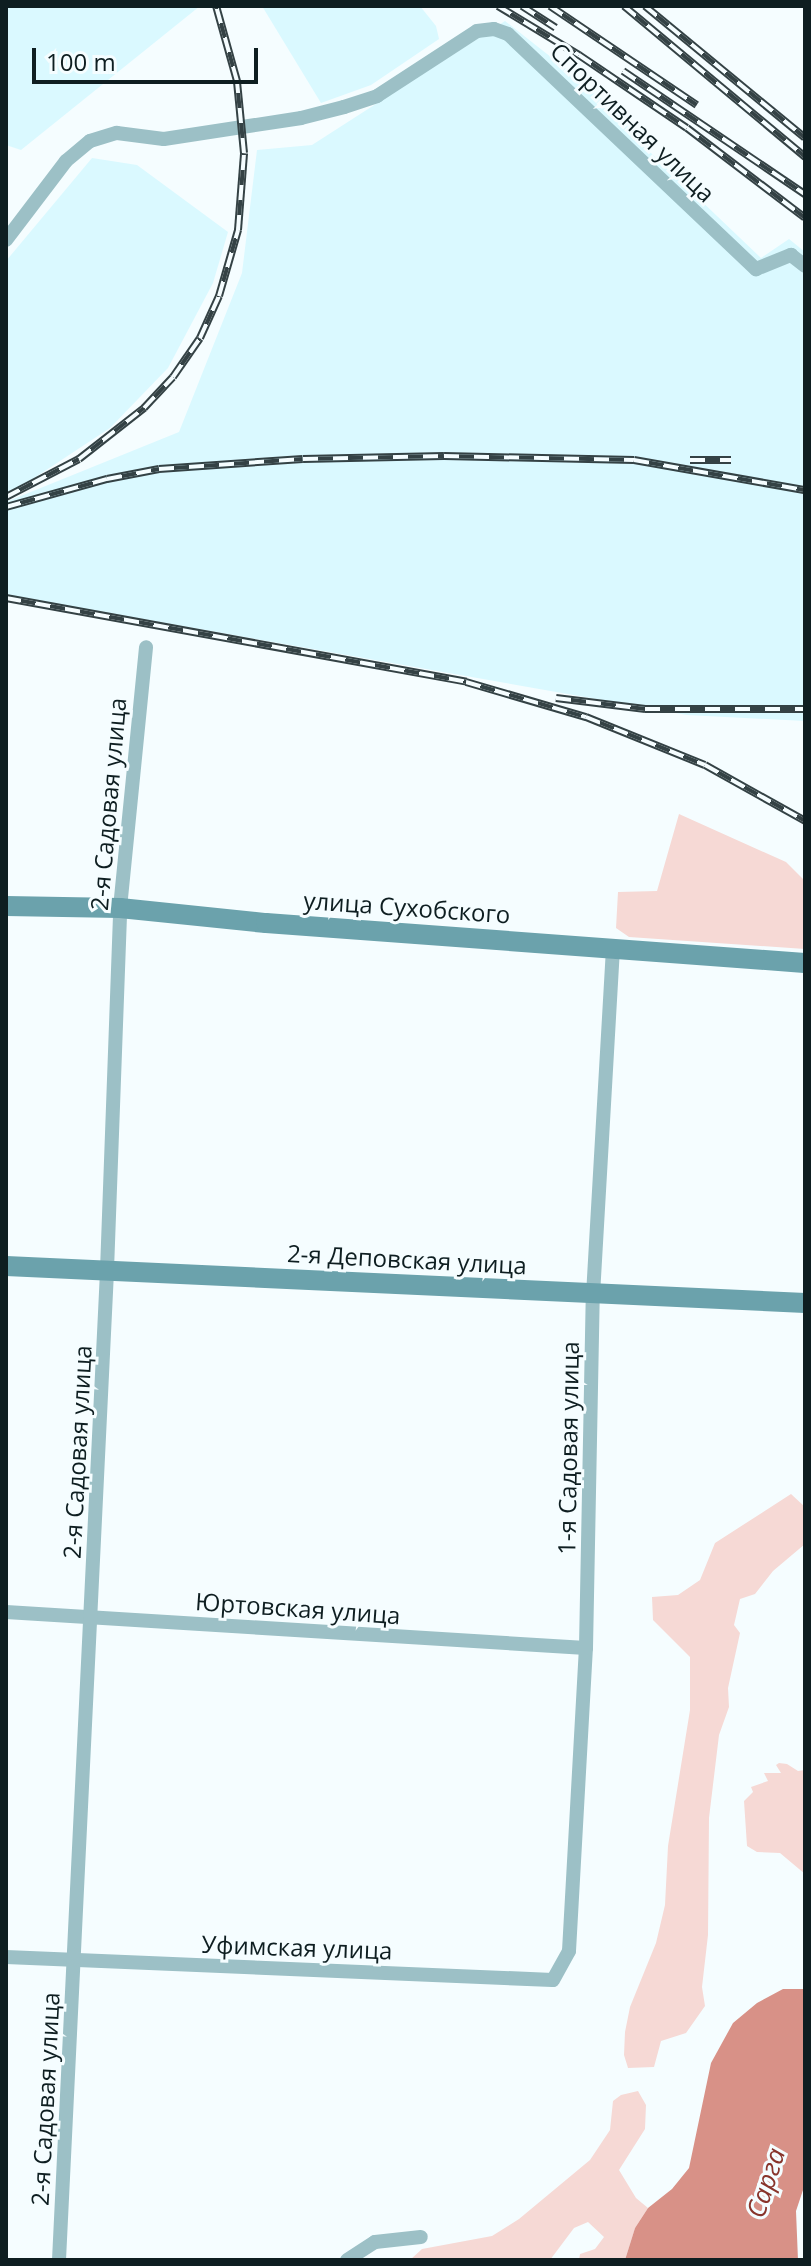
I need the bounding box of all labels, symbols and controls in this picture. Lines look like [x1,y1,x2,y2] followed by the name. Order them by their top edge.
[36,32,262,82] scale bar
[545,36,721,208] street label: Спортивная улица
[46,45,116,78] text: 100 m
[84,696,132,912] street label: 2-я Садовая улица
[303,885,511,929] street label: улица Сухобского
[286,1238,528,1280] street label: 2-я Деповская улица
[552,1341,584,1555] street label: 1-я Садовая улица
[57,1345,97,1559] street label: 2-я Садовая улица
[195,1586,401,1630] street label: Юртовская улица
[201,1929,393,1965] street label: Уфимская улица
[25,1992,65,2206] street label: 2-я Садовая улица
[740,2144,792,2222] water label: Сарга

